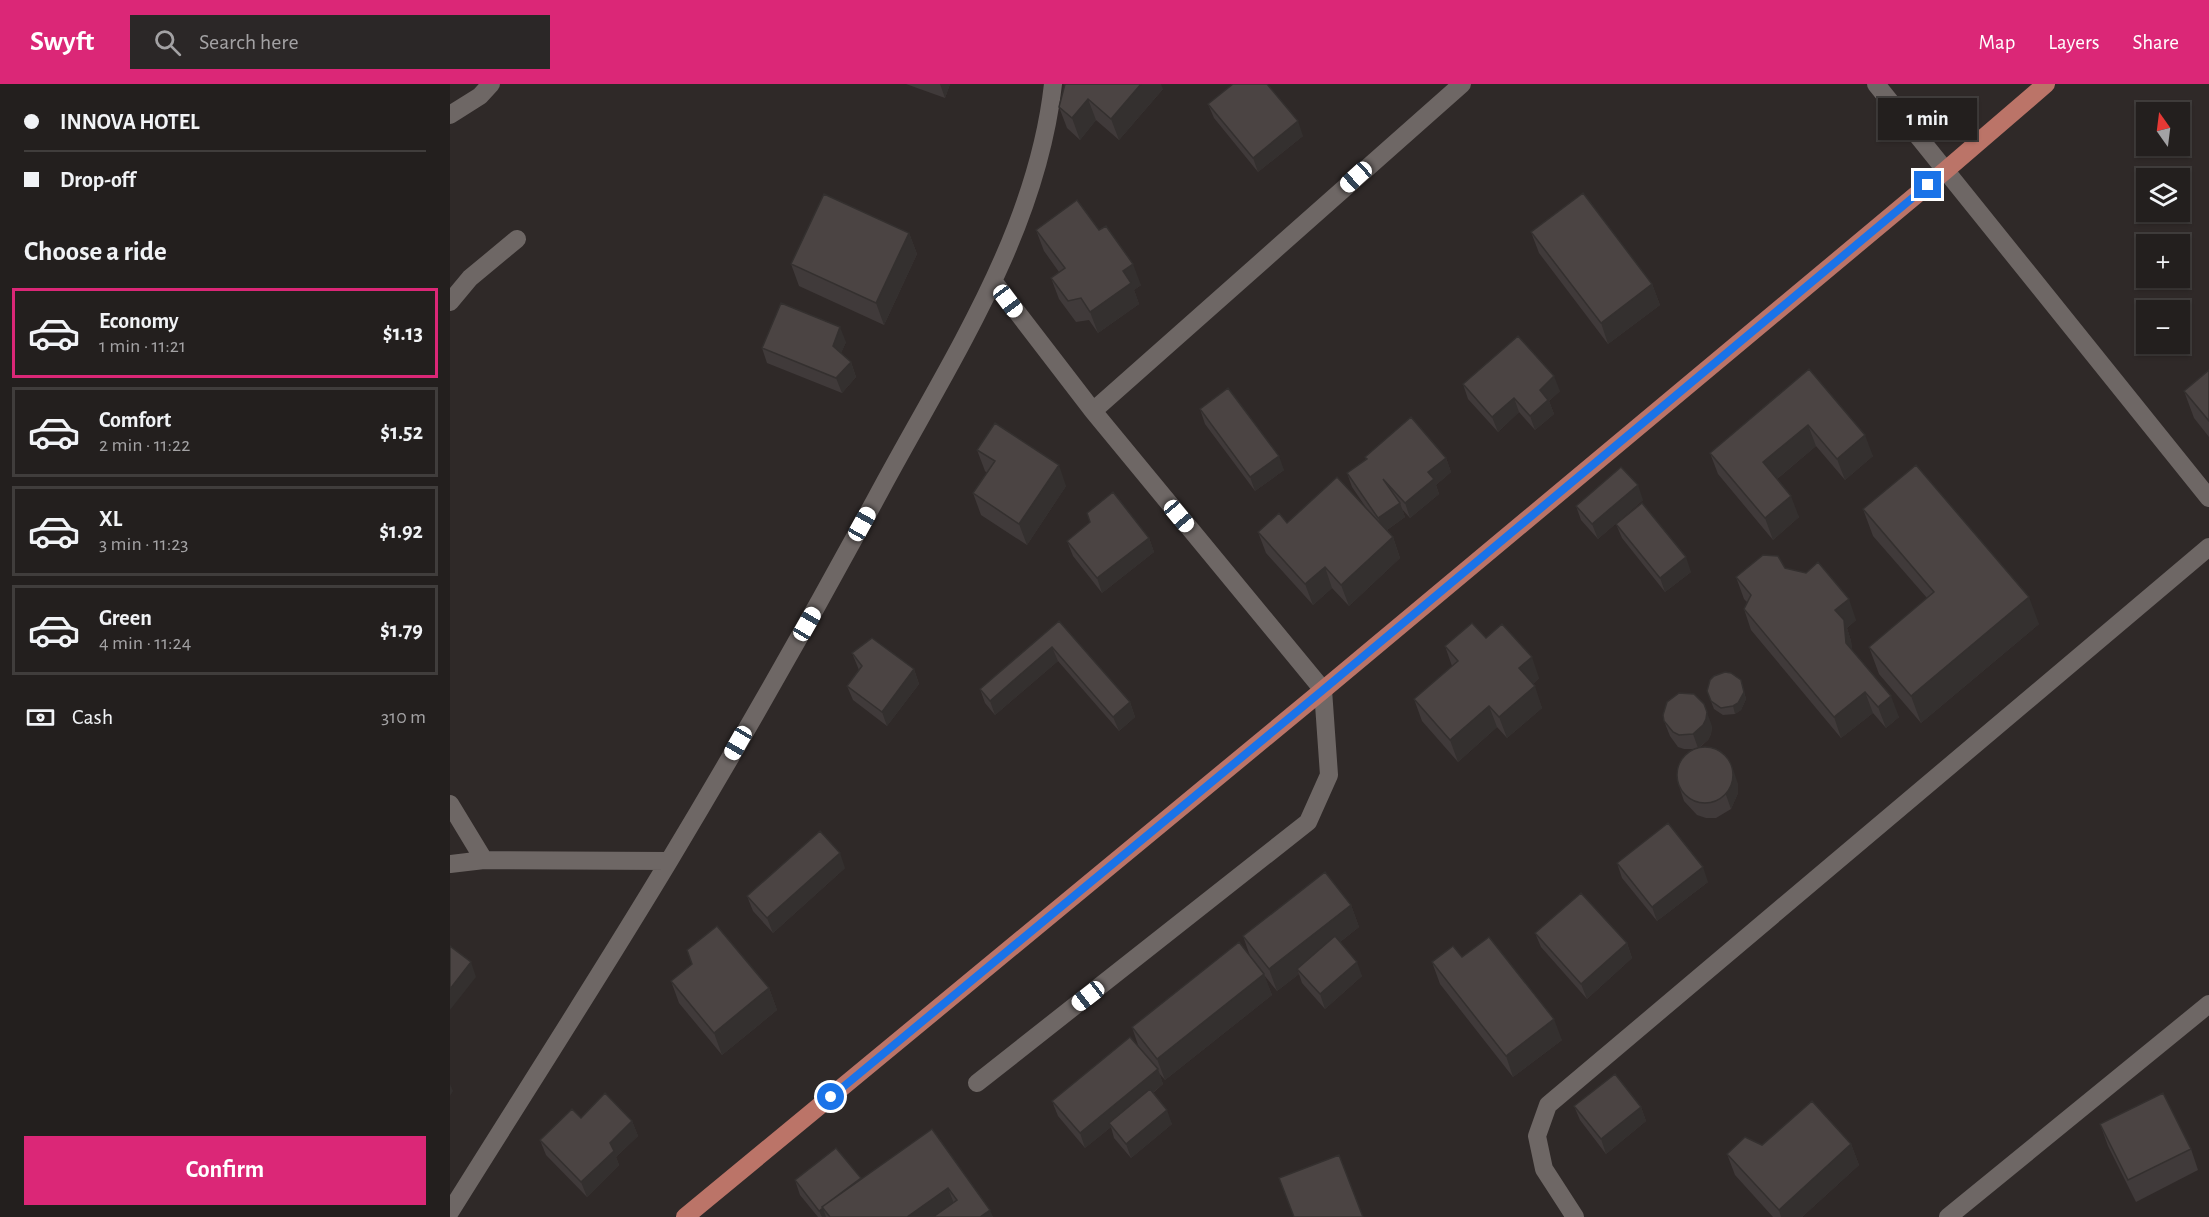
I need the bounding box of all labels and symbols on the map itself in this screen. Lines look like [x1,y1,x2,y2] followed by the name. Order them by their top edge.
[1878,98,1978,140] callout: 1 min
[2136,102,2190,156] north arrow
[1337,158,1375,196] car
[1914,171,1941,198] route end
[990,281,1026,321] car
[1161,496,1197,536] car
[845,504,879,544] car
[790,604,824,644] car
[721,723,755,763] car
[1068,978,1108,1014] car
[817,1083,844,1110] route start

